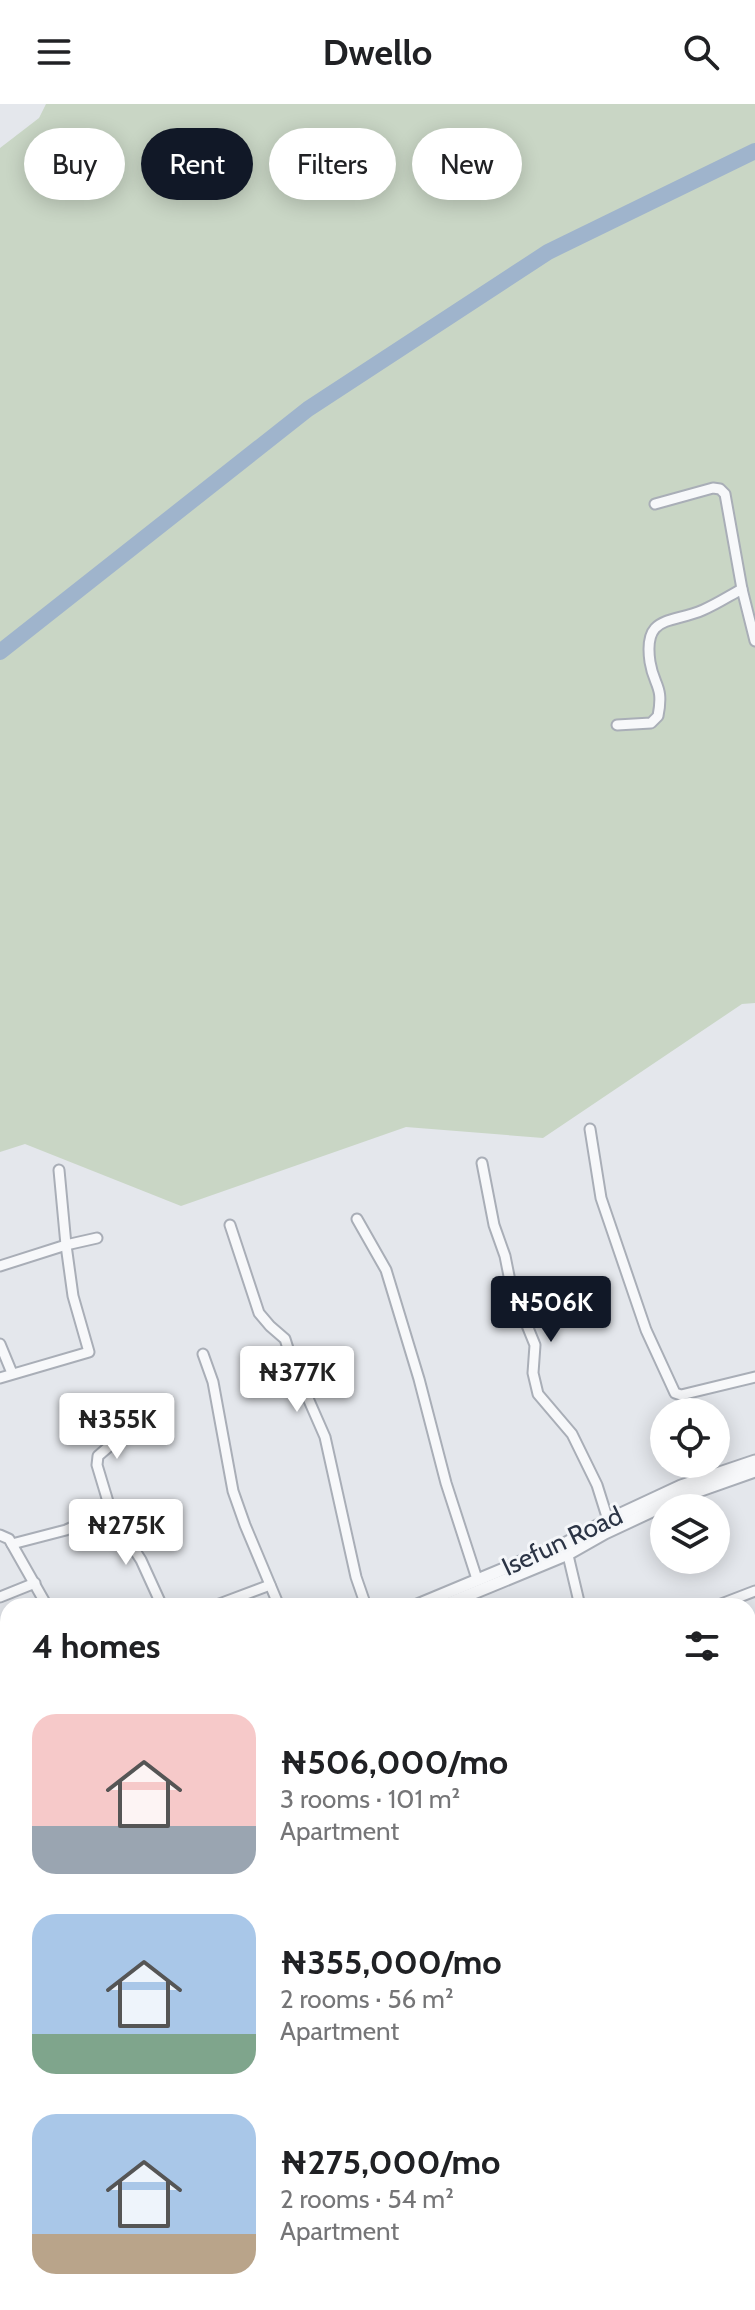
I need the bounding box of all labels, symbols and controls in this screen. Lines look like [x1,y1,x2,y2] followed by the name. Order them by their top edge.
[32,30,76,74] icon: menu
[323,30,432,74] text: Dwello
[679,30,723,74] icon: search
[24,128,125,200] chip: Buy
[141,128,253,200] chip: Rent
[269,128,396,200] chip: Filters
[412,128,522,200] chip: New
[495,1276,607,1344] pin: ₦506K
[509,1286,593,1318] text: ₦506K
[241,1346,353,1414] pin: ₦377K
[258,1356,336,1388] text: ₦377K
[61,1393,173,1461] pin: ₦355K
[650,1398,730,1574] map controls
[650,1398,730,1478] button: locate
[77,1403,157,1435] text: ₦355K
[650,1494,730,1574] button: layers
[70,1499,182,1567] pin: ₦275K
[497,1499,627,1583] street label: Isefun Road
[87,1509,165,1541] text: ₦275K
[680,1624,724,1668] icon: filters
[32,1625,160,1667] text: 4 homes
[280,1741,508,1783] text: ₦506,000/mo
[96,1746,192,1842] icon: home
[280,1783,460,1815] text: 3 rooms · 101 m²
[280,1815,399,1847] text: Apartment
[280,1941,502,1983] text: ₦355,000/mo
[96,1946,192,2042] icon: home
[280,1983,454,2015] text: 2 rooms · 56 m²
[280,2015,399,2047] text: Apartment
[280,2141,500,2183] text: ₦275,000/mo
[96,2146,192,2242] icon: home
[280,2183,454,2215] text: 2 rooms · 54 m²
[280,2215,399,2247] text: Apartment

